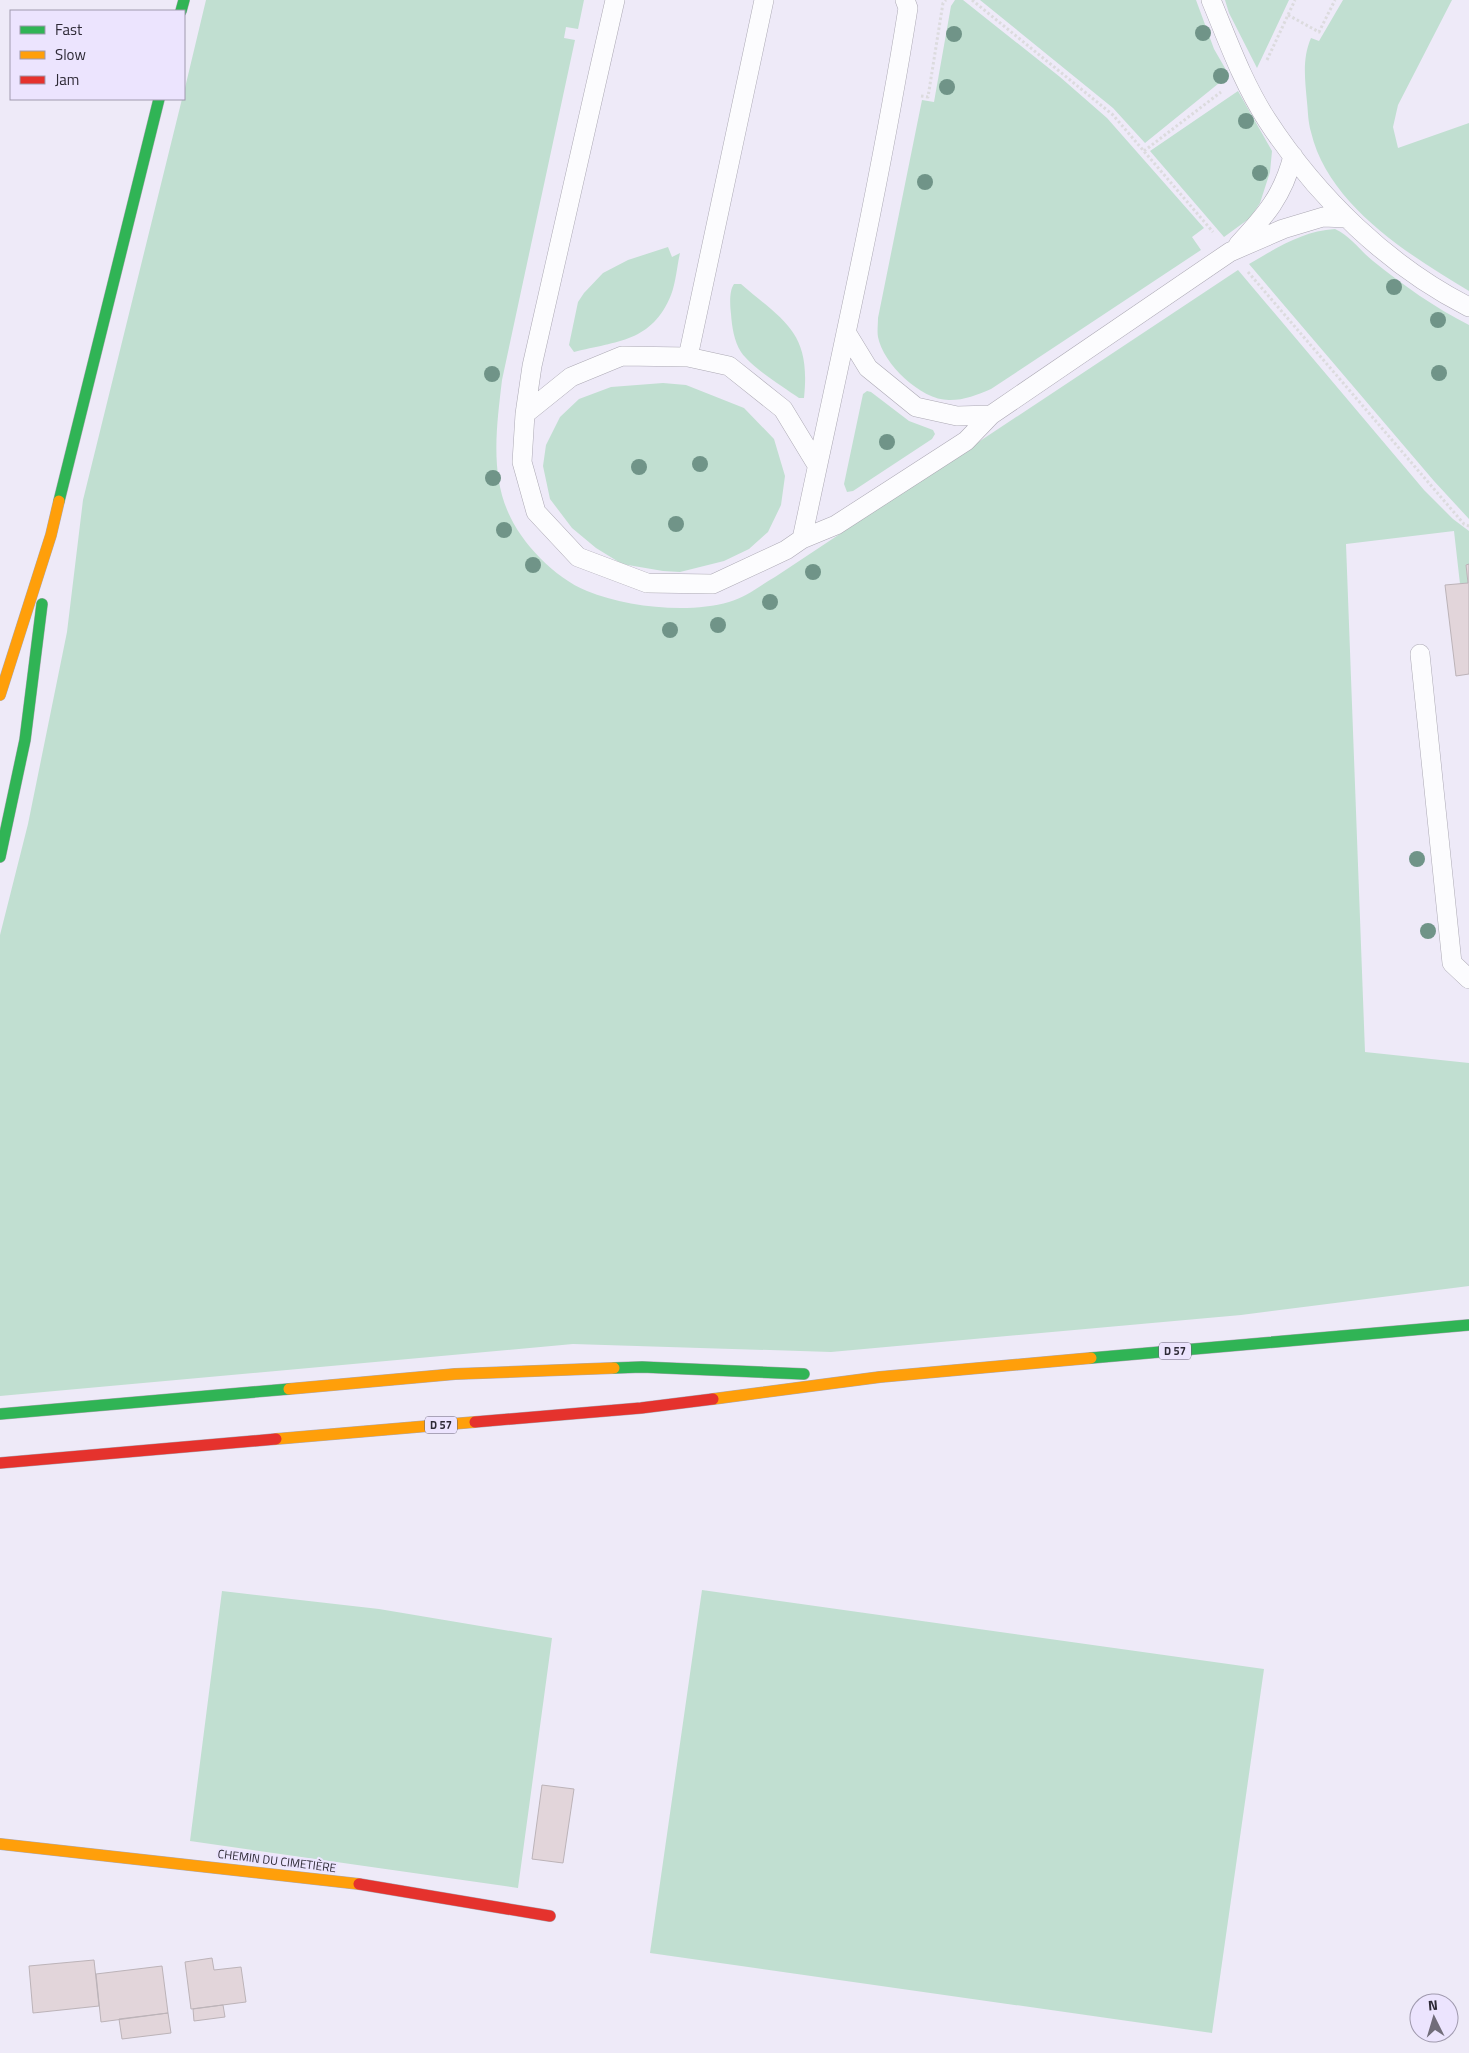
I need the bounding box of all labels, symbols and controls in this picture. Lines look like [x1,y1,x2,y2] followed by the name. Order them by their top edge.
[10,10,185,100] legend
[55,18,83,41] text: Fast
[55,43,86,66] text: Slow
[55,68,79,91] text: Jam
[1159,1342,1191,1360] road number: D 57
[425,1416,457,1434] road number: D 57
[217,1844,338,1877] street label: CHEMIN DU CIMETIÈRE
[1409,1993,1459,2043] north arrow
[1427,1994,1439,2015] text: N

